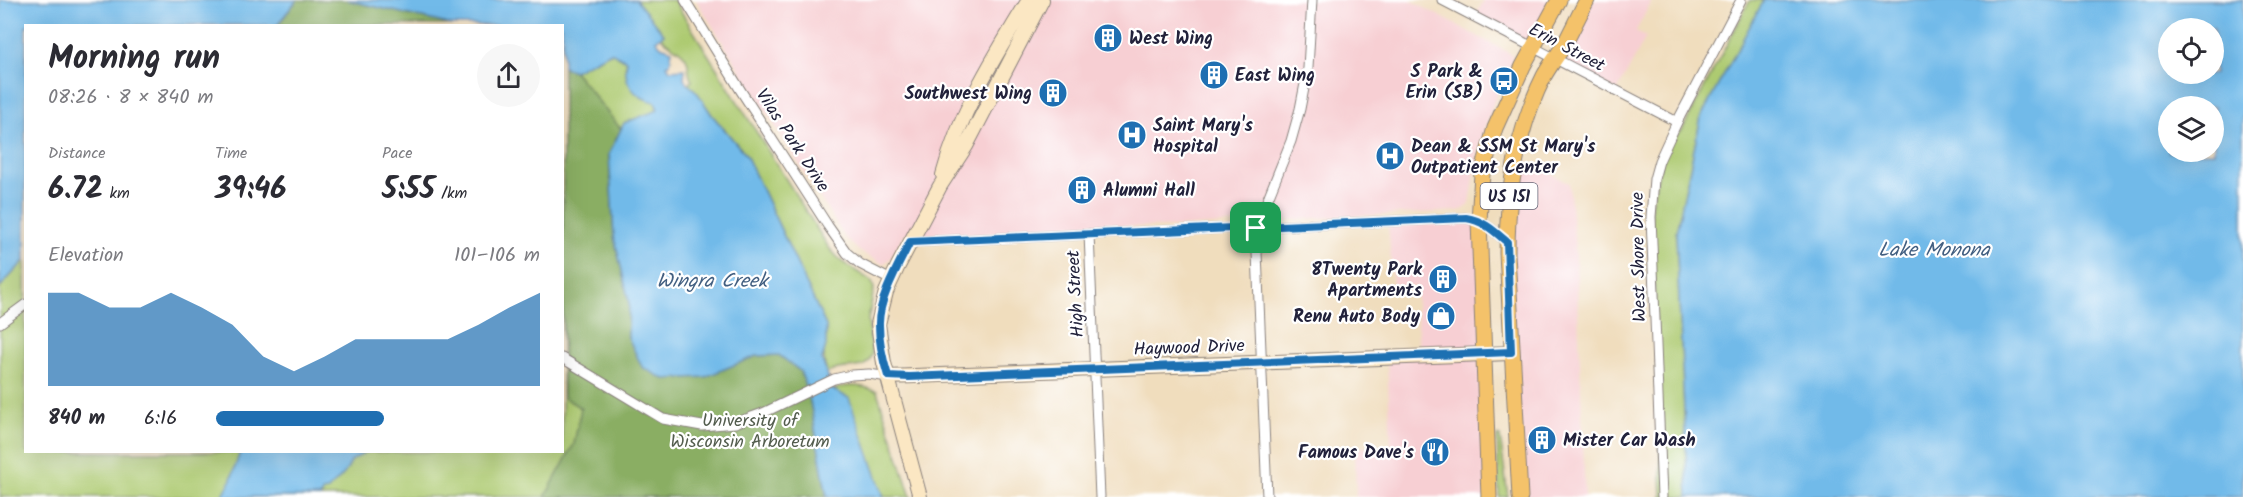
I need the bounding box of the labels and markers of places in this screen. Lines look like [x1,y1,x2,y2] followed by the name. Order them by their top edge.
[1092,22,1124,54] building icon: West Wing
[1129,25,1213,54] place label: West Wing
[1406,58,1483,108] place label: S Park & Erin (SB)
[1198,59,1230,91] building icon: East Wing
[1235,62,1315,91] place label: East Wing
[1488,65,1520,97] bus stop icon: S Park & Erin (SB)
[1037,77,1069,109] building icon: Southwest Wing
[904,80,1032,109] place label: Southwest Wing
[1153,112,1253,162] place label: Saint Mary's Hospital
[1116,119,1148,151] hospital icon: Saint Mary's Hospital
[1411,133,1596,183] place label: Dean & SSM St Mary's Outpatient Center
[1374,140,1406,172] hospital icon: Dean & SSM St Mary's Outpatient Center
[1066,174,1098,206] building icon: Alumni Hall
[1103,177,1195,206] place label: Alumni Hall
[1230,202,1281,253] pin
[1311,256,1423,306] place label: 8Twenty Park Apartments
[1427,263,1459,295] building icon: 8Twenty Park Apartments
[1425,300,1457,332] shop icon: Renu Auto Body
[1293,303,1421,332] place label: Renu Auto Body
[1526,424,1558,456] building icon: Mister Car Wash
[1563,427,1696,456] place label: Mister Car Wash
[1419,436,1451,468] restaurant icon: Famous Dave's
[1298,439,1415,468] place label: Famous Dave's

